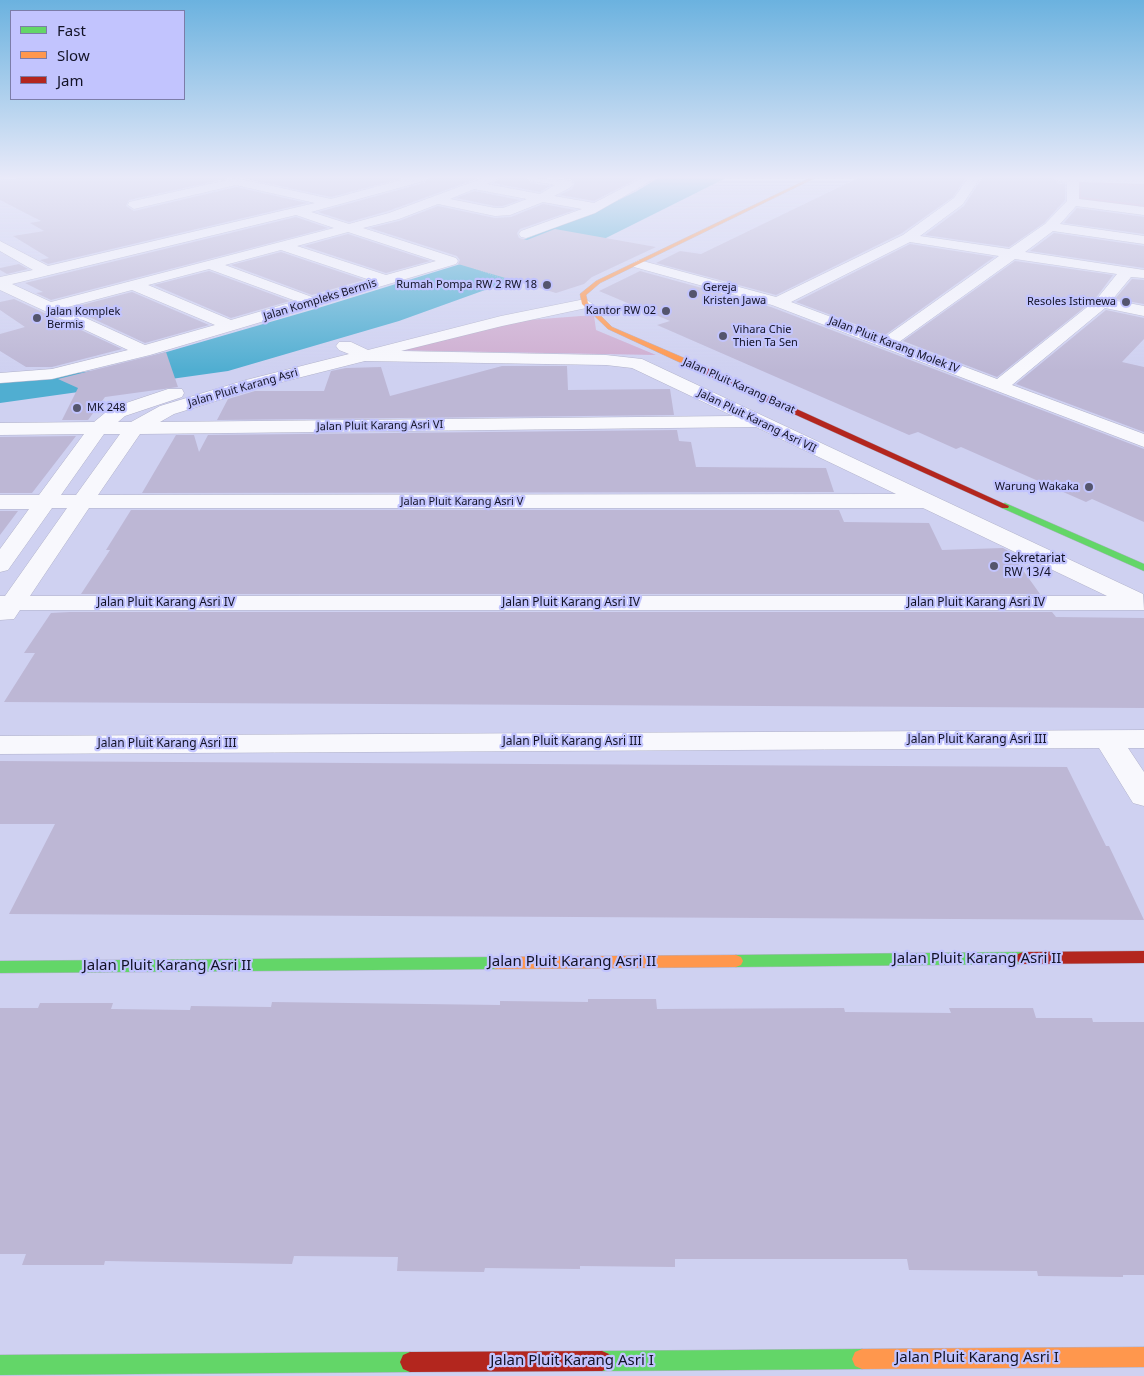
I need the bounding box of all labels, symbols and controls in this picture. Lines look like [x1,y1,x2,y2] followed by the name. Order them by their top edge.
[10,10,185,100] legend
[57,20,86,40] text: Fast
[57,45,90,65] text: Slow
[57,70,84,90] text: Jam
[262,276,378,324] street label: Jalan Kompleks Bermis
[396,278,537,292] place label: Rumah Pompa RW 2 RW 18
[541,279,553,291] marker: Rumah Pompa RW 2 RW 18
[703,281,766,307] place label: Gereja Kristen Jawa
[687,288,699,300] marker: Gereja Kristen Jawa
[1027,295,1116,309] place label: Resoles Istimewa
[1120,296,1132,308] marker: Resoles Istimewa
[586,304,656,318] place label: Kantor RW 02
[47,305,120,331] place label: Jalan Komplek Bermis
[660,305,672,317] marker: Kantor RW 02
[31,312,43,324] marker: Jalan Komplek Bermis
[827,314,961,376] street label: Jalan Pluit Karang Molek IV
[733,323,798,349] place label: Vihara Chie Thien Ta Sen
[717,330,729,342] marker: Vihara Chie Thien Ta Sen
[681,355,797,417] street label: Jalan Pluit Karang Barat
[187,366,299,410] street label: Jalan Pluit Karang Asri
[696,387,818,455] street label: Jalan Pluit Karang Asri VII
[87,401,126,415] place label: MK 248
[71,402,83,414] marker: MK 248
[317,418,443,434] street label: Jalan Pluit Karang Asri VI
[995,480,1079,494] place label: Warung Wakaka
[1083,481,1095,493] marker: Warung Wakaka
[401,495,523,509] street label: Jalan Pluit Karang Asri V
[1004,552,1065,580] place label: Sekretariat RW 13/4
[988,560,1000,572] marker: Sekretariat RW 13/4
[97,596,235,610] street label: Jalan Pluit Karang Asri IV
[502,596,640,610] street label: Jalan Pluit Karang Asri IV
[907,596,1045,610] street label: Jalan Pluit Karang Asri IV
[907,733,1047,747] street label: Jalan Pluit Karang Asri III
[502,735,642,749] street label: Jalan Pluit Karang Asri III
[97,737,237,751] street label: Jalan Pluit Karang Asri III
[893,950,1061,968] street label: Jalan Pluit Karang Asri II
[488,953,656,971] street label: Jalan Pluit Karang Asri II
[83,957,251,975] street label: Jalan Pluit Karang Asri II
[895,1349,1059,1367] street label: Jalan Pluit Karang Asri I
[490,1352,654,1370] street label: Jalan Pluit Karang Asri I

